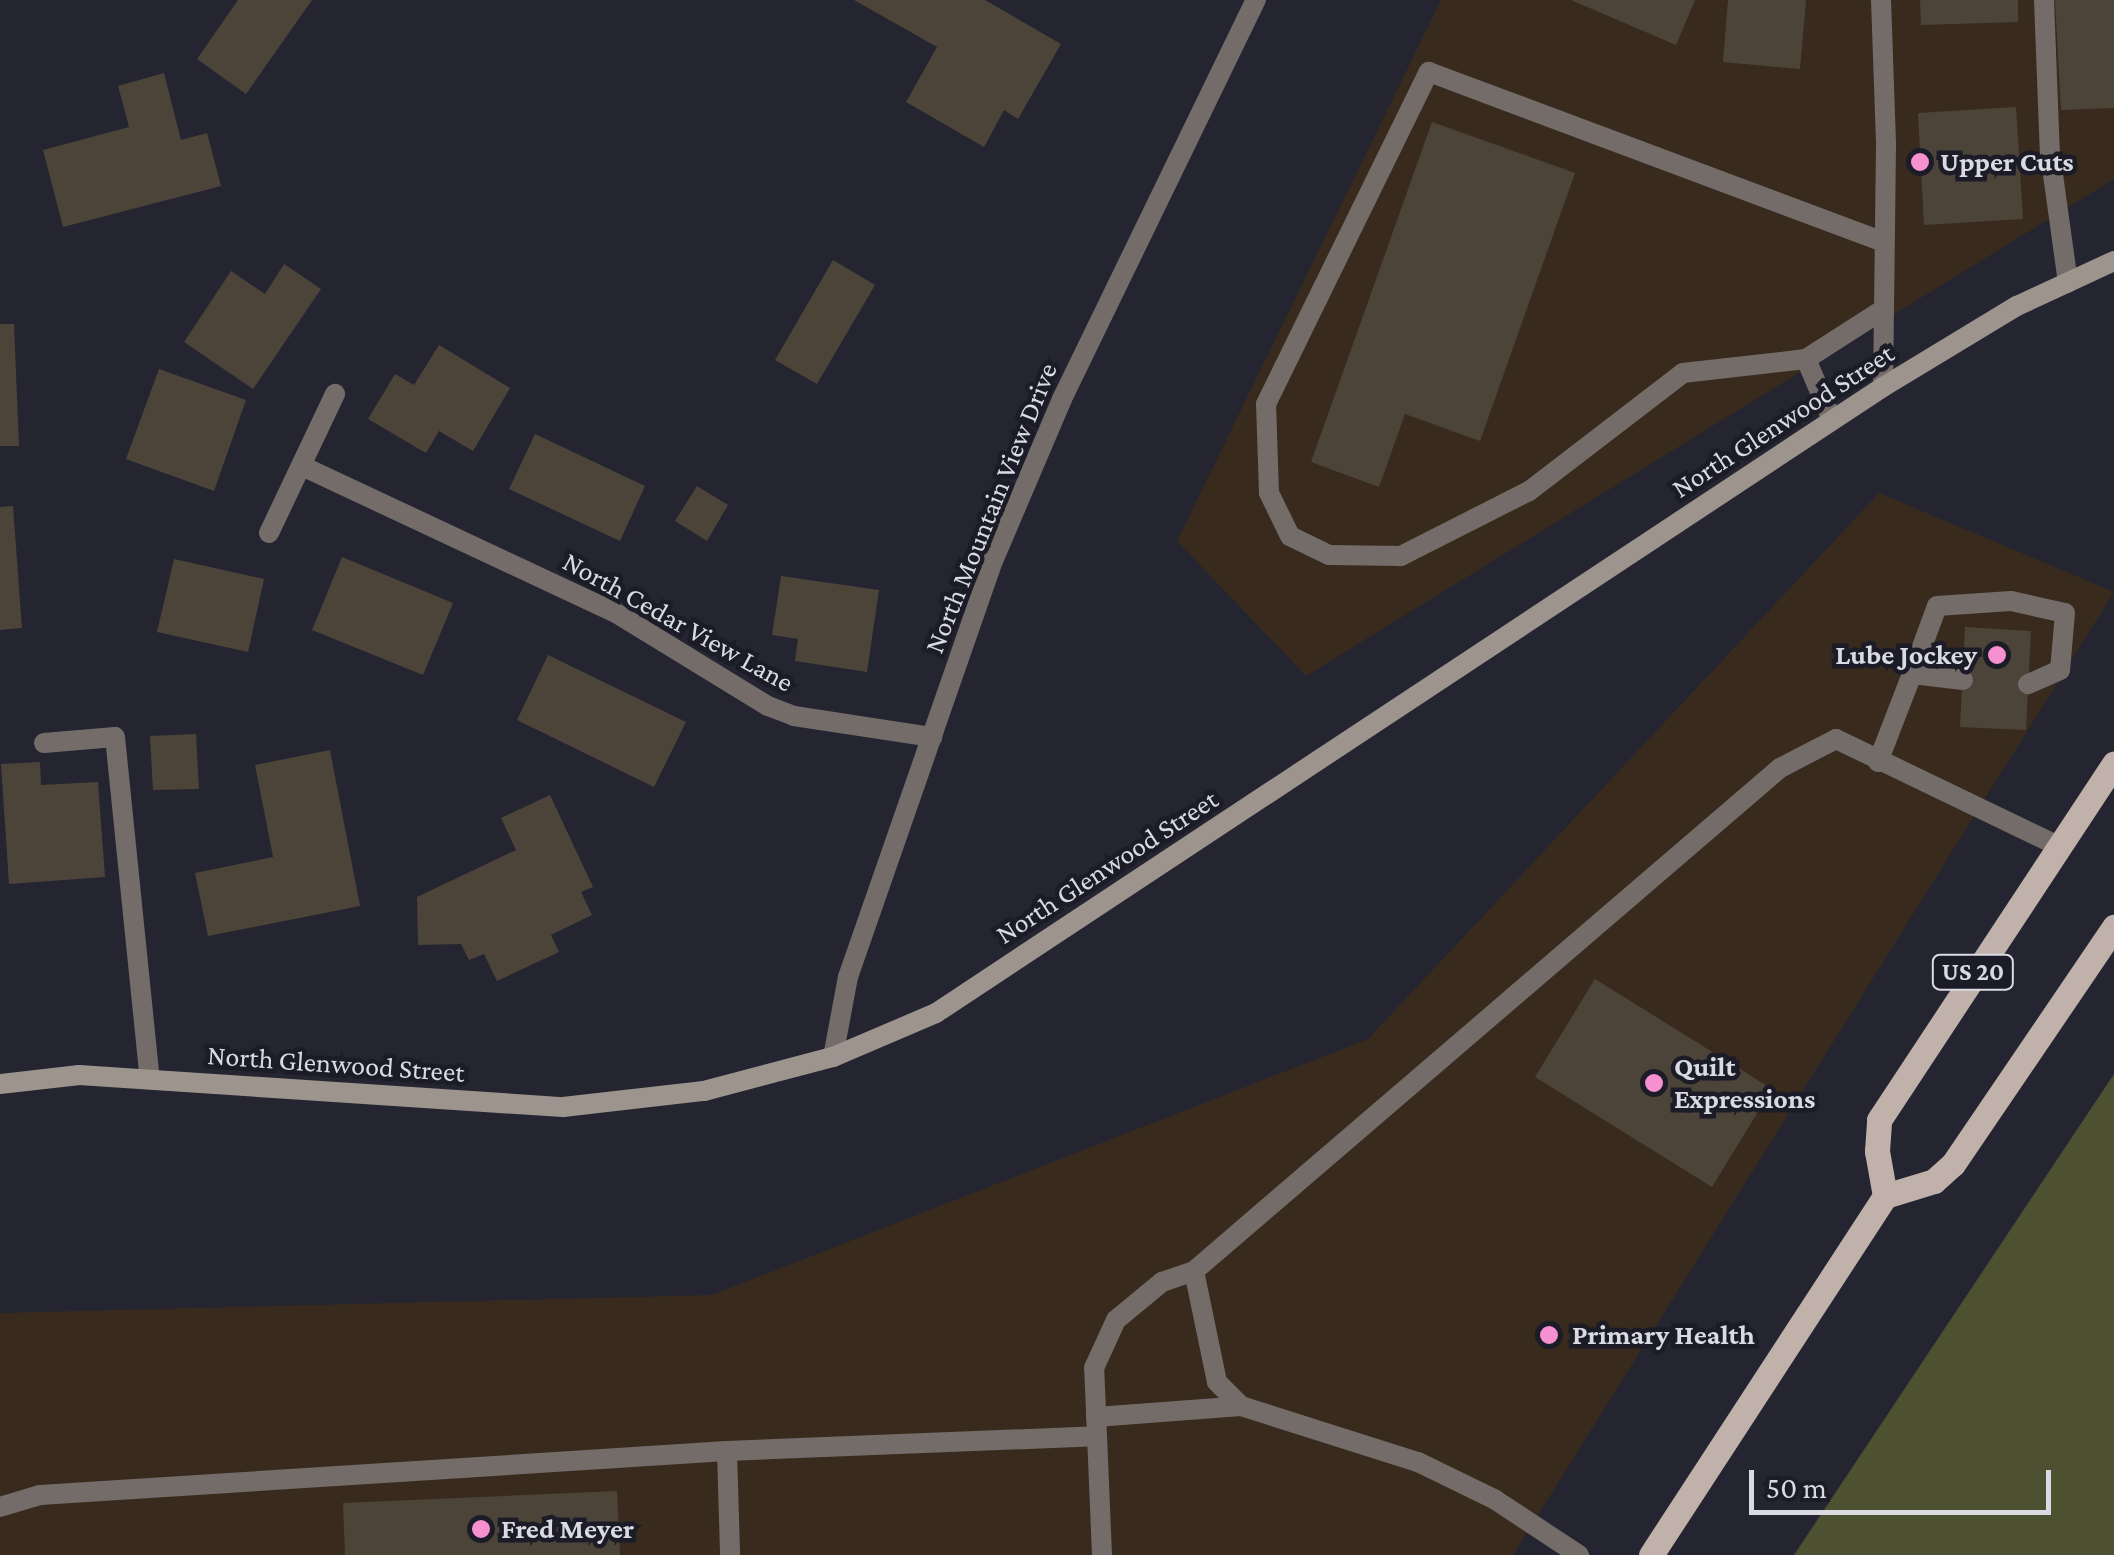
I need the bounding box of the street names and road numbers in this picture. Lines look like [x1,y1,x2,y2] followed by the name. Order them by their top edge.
[1666,337,1900,505] street label: North Glenwood Street
[917,358,1065,658] street label: North Mountain View Drive
[557,545,799,699] street label: North Cedar View Lane
[990,783,1224,951] street label: North Glenwood Street
[1930,952,2016,992] road number: US 20
[206,1038,466,1090] street label: North Glenwood Street

